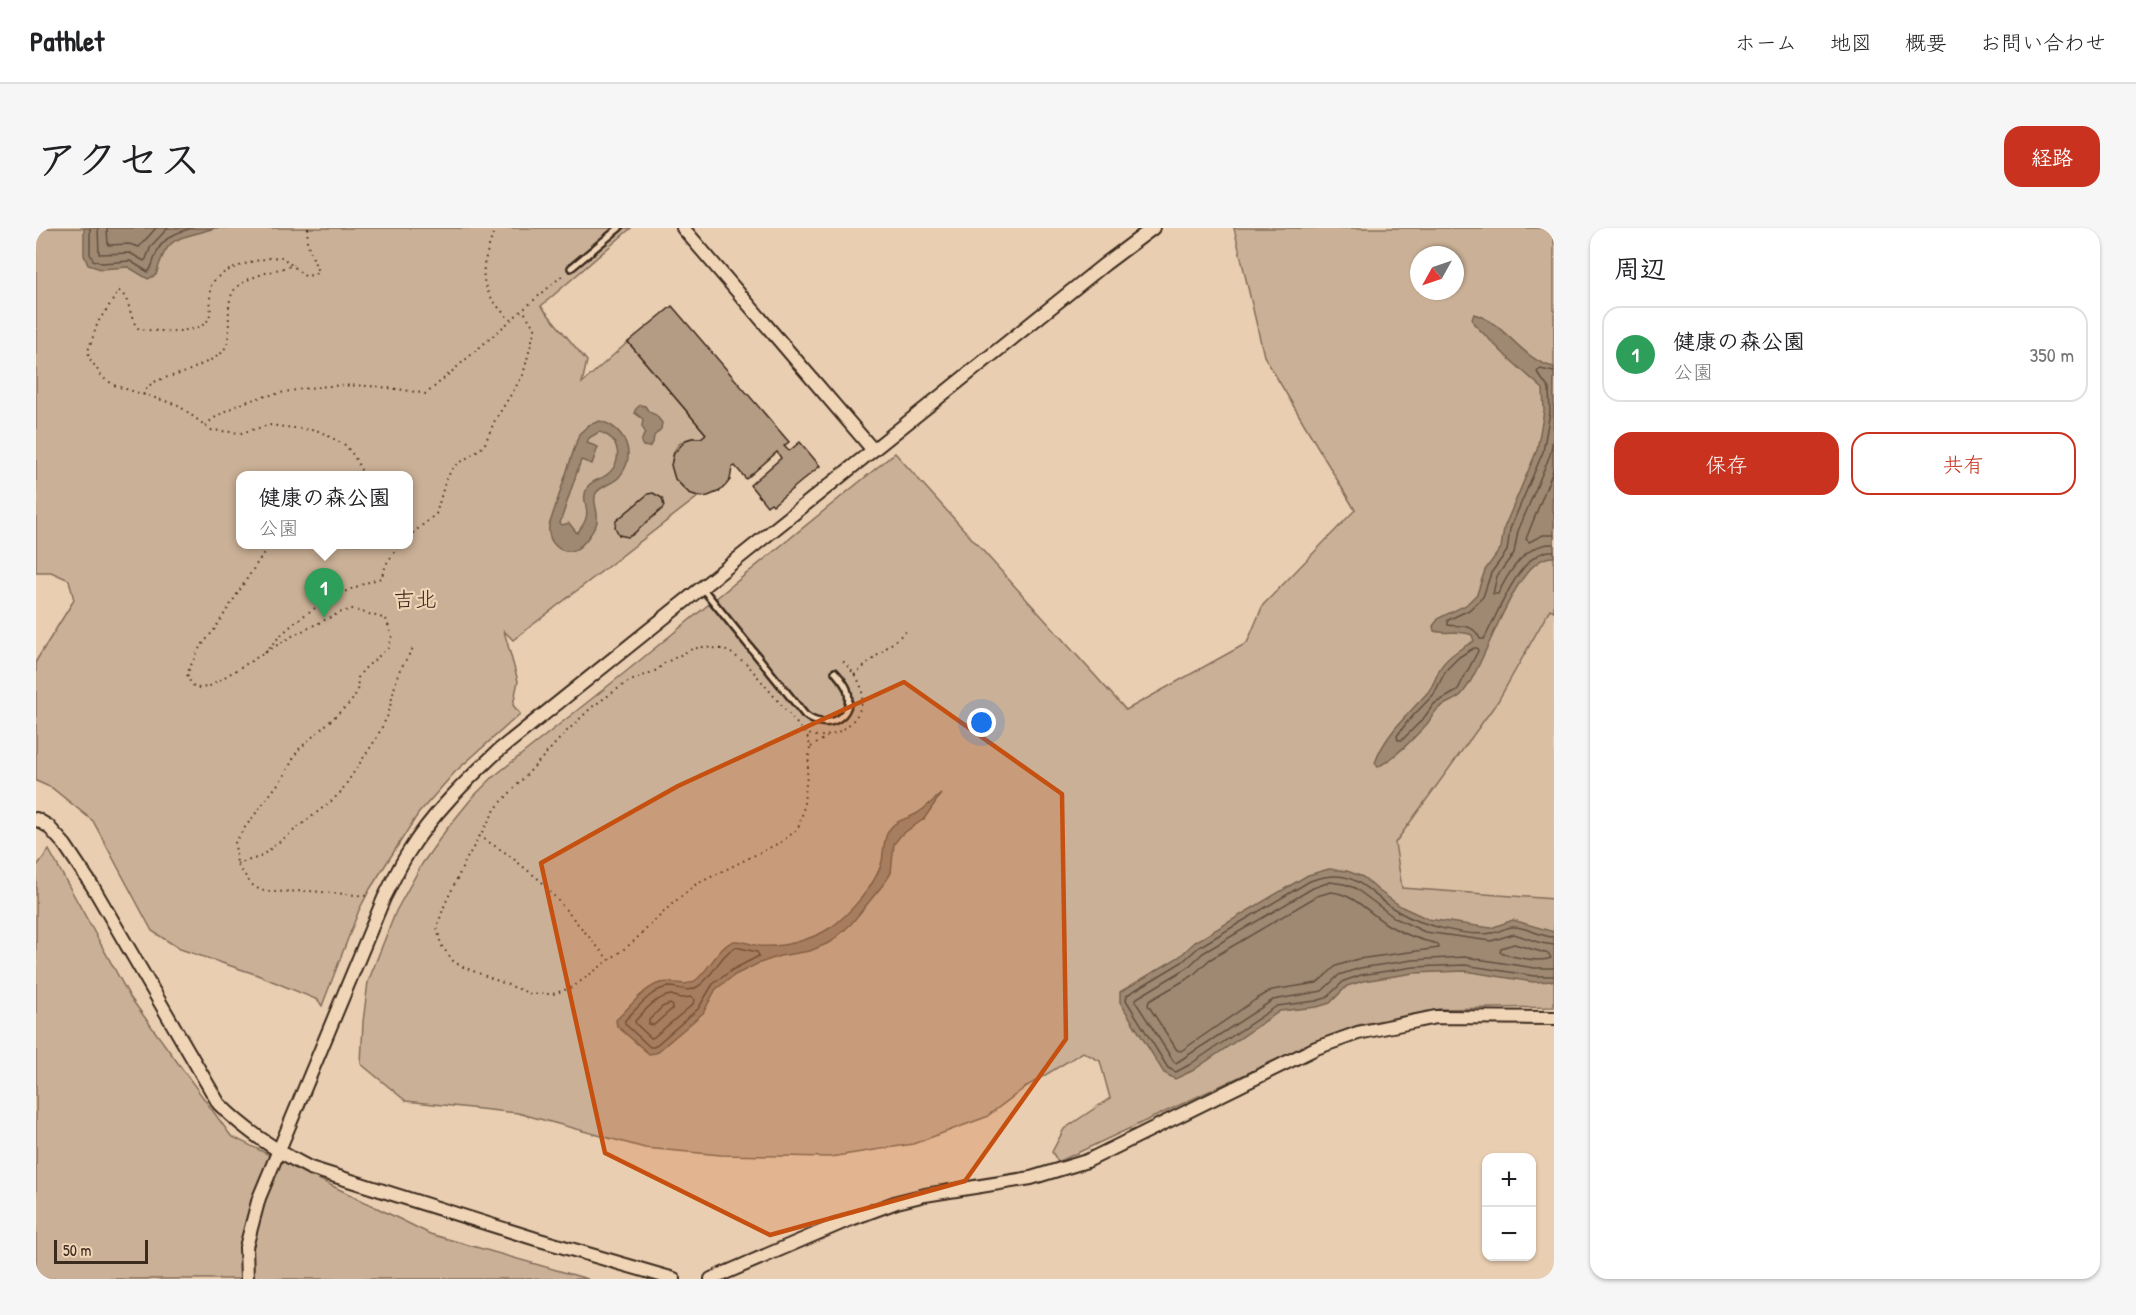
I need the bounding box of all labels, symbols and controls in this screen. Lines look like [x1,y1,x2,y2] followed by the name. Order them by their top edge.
[30,22,104,60] text: Pathlet
[1735,28,1797,57] text: ホーム
[1830,28,1872,57] text: 地図
[1905,28,1947,57] text: 概要
[1980,28,2106,57] text: お問い合わせ
[2004,126,2100,187] button: 経路
[36,130,201,187] text: アクセス
[1410,246,1464,300] north arrow
[1614,251,1666,286] text: 周辺
[1673,326,1805,356] text: 健康の森公園
[1632,341,1639,368] text: 1
[2029,341,2074,368] text: 350 m
[1673,358,1713,385] text: 公園
[1614,432,1839,495] button: 保存
[1851,432,2076,495] button: 共有
[236,471,413,549] popup
[258,482,391,512] text: 健康の森公園
[258,514,298,541] text: 公園
[304,568,344,618] pin: 1
[393,584,437,614] district label: 吉北
[967,708,996,737] your location
[1482,1153,1536,1261] map controls
[1482,1153,1536,1207] button: +
[1482,1207,1536,1261] button: −
[54,1237,148,1264] scale bar
[63,1239,92,1261] text: 50 m

